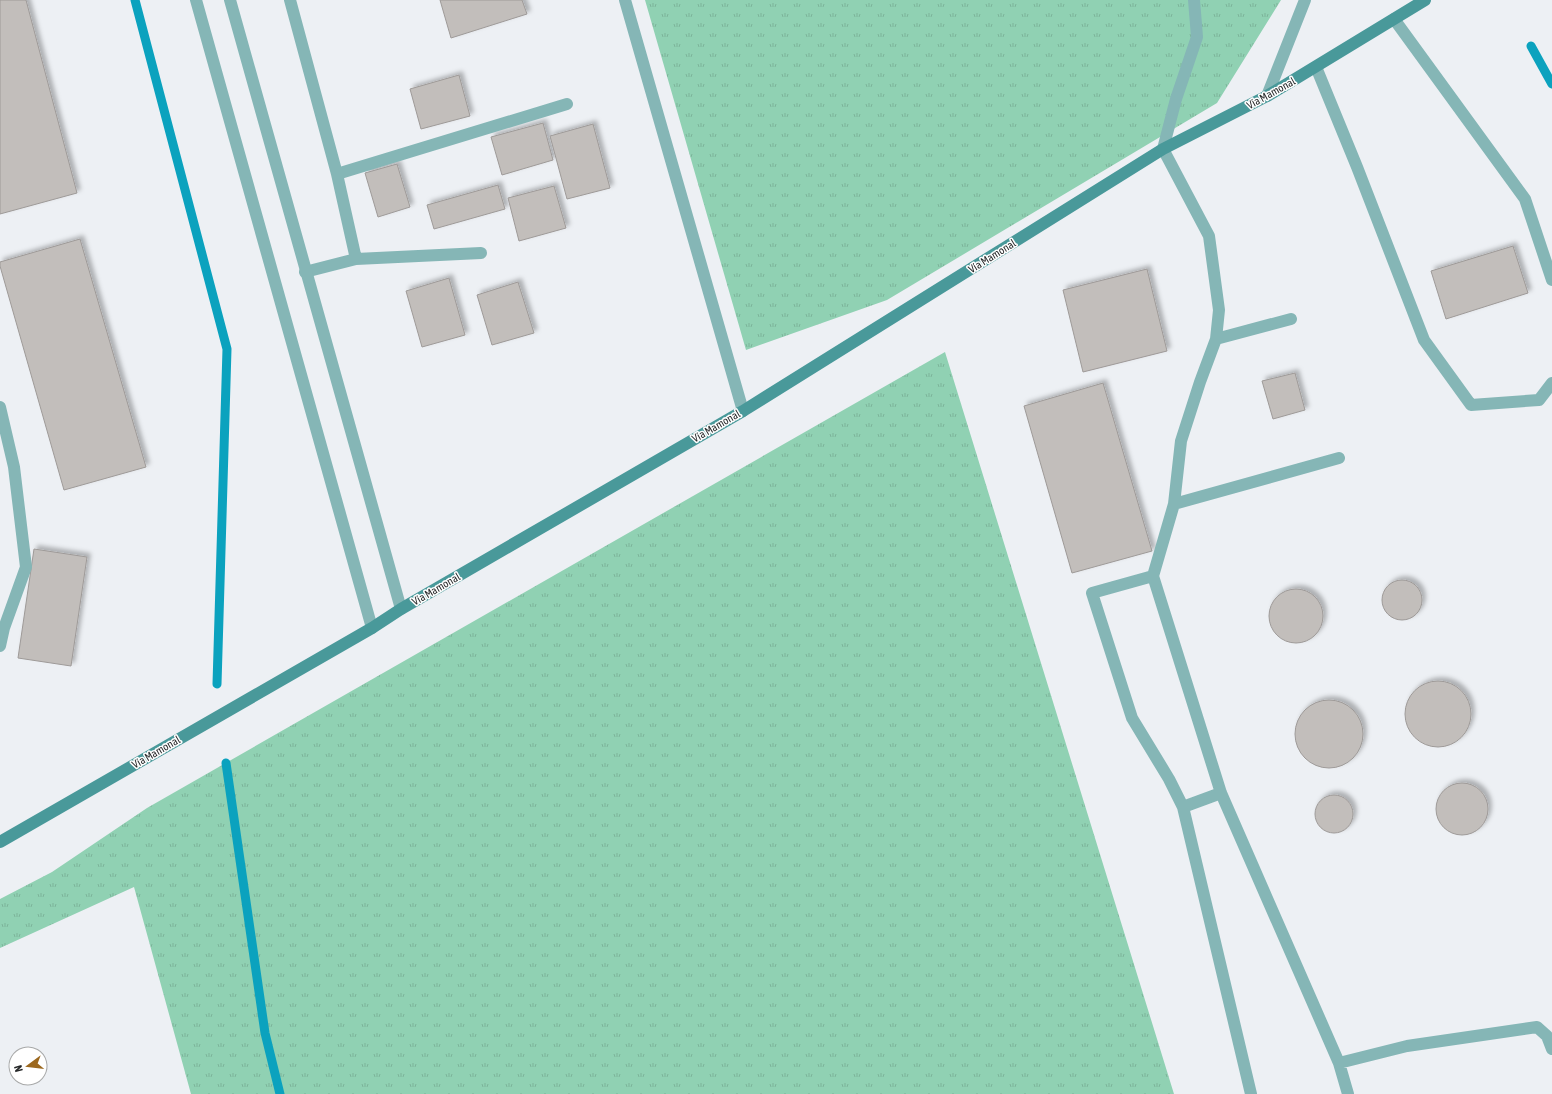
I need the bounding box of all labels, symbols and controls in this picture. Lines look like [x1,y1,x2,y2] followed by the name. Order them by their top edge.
[1245,75,1297,111] street label: Vía Mamonal
[966,237,1018,275] street label: Vía Mamonal
[690,407,742,445] street label: Vía Mamonal
[410,570,462,608] street label: Vía Mamonal
[130,733,182,771] street label: Vía Mamonal
[8,1046,48,1086] north arrow
[12,1064,25,1073] text: N

